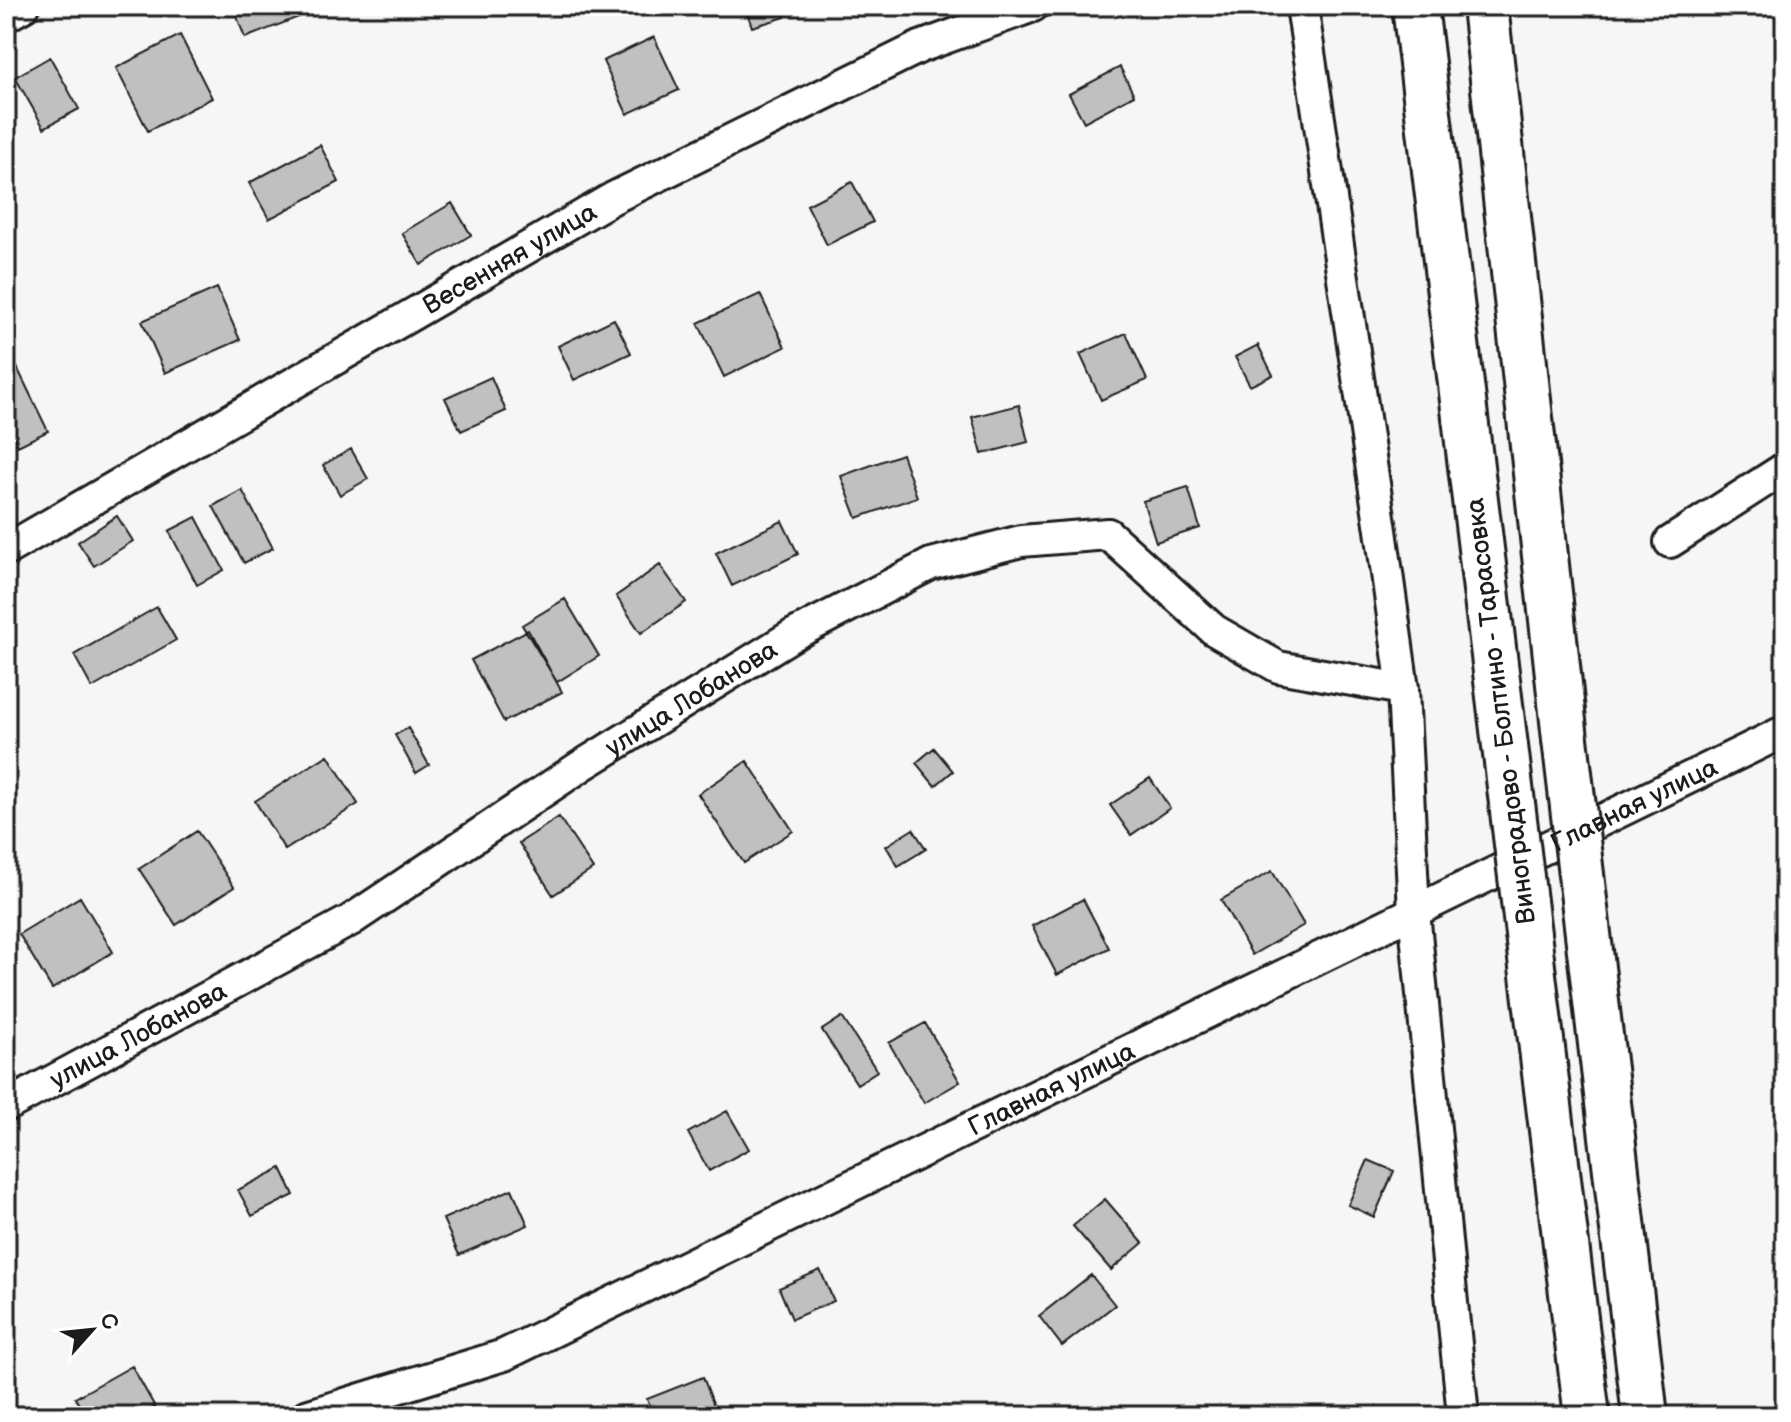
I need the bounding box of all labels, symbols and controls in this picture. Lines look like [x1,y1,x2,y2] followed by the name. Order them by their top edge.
[418,197,603,322] street label: Весенняя улица
[1460,496,1543,926] street label: Виноградово - Болтино - Тарасовка
[600,635,783,764] street label: улица Лобанова
[1546,752,1723,860] street label: Главная улица
[45,976,232,1096] street label: улица Лобанова
[964,1036,1140,1143] street label: Главная улица
[52,1290,132,1370] north arrow
[93,1309,124,1335] text: С

